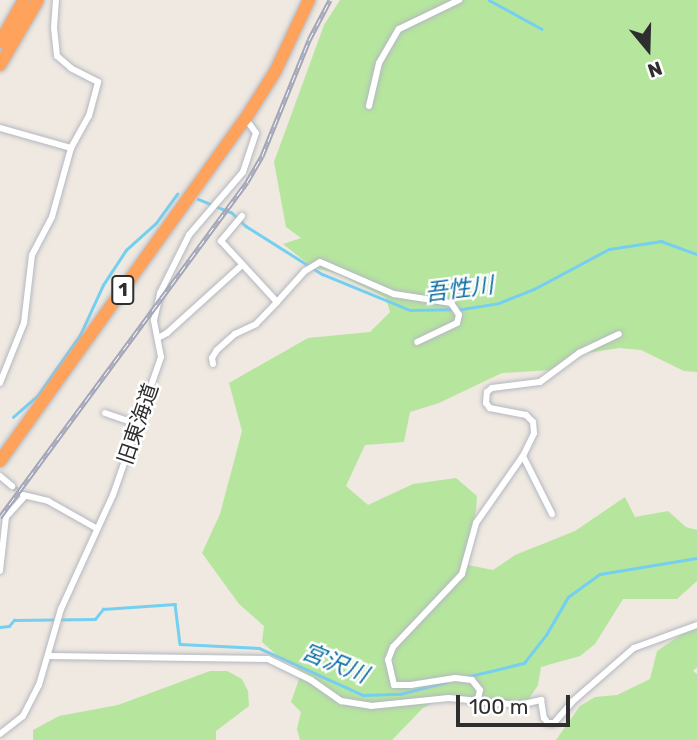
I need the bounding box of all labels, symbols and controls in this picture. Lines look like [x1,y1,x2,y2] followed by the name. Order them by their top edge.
[613,14,683,84] north arrow
[645,56,665,82] text: N
[423,271,495,307] water label: 吾性川
[111,274,135,306] road number: 1
[112,380,164,468] street label: 旧東海道
[298,637,372,689] water label: 宮沢川
[459,680,573,724] scale bar
[469,694,528,719] text: 100 m

